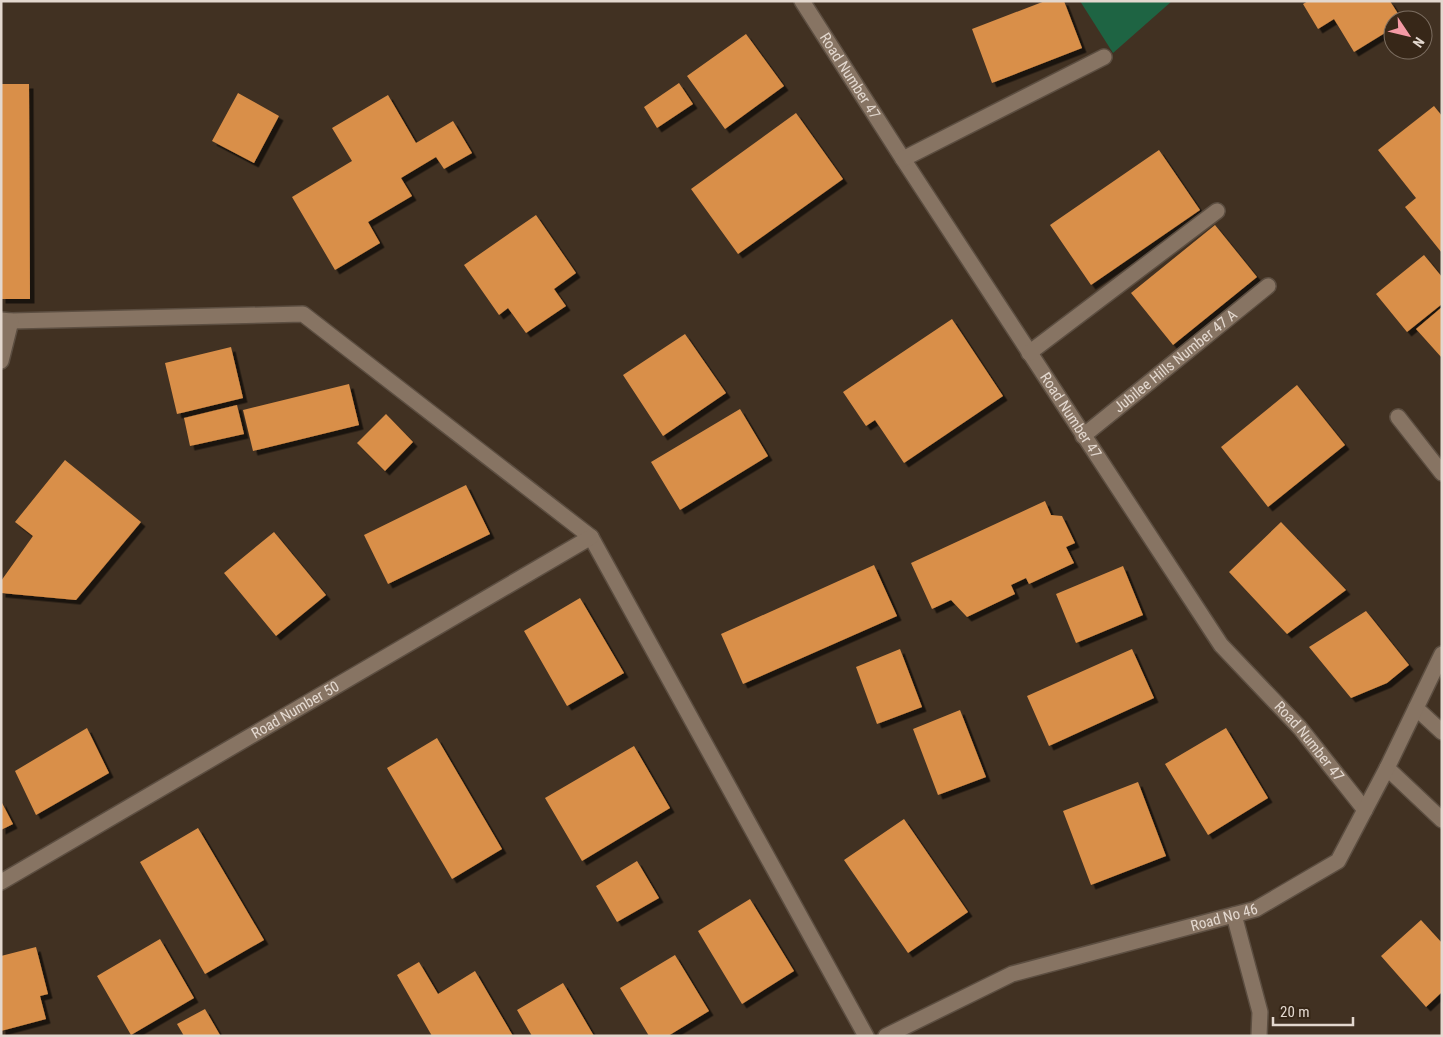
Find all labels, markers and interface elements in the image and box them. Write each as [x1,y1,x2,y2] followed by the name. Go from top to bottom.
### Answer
[1383,10,1433,60] north arrow
[816,30,884,122] street label: Road Number 47
[1410,34,1428,51] text: N
[1110,305,1241,416] street label: Jubilee Hills Number 47 A
[1036,369,1105,462] street label: Road Number 47
[248,677,343,743] street label: Road Number 50
[1271,698,1348,785] street label: Road Number 47
[1189,900,1260,935] street label: Road No 46
[1273,994,1353,1026] scale bar
[1280,1003,1310,1021] text: 20 m

